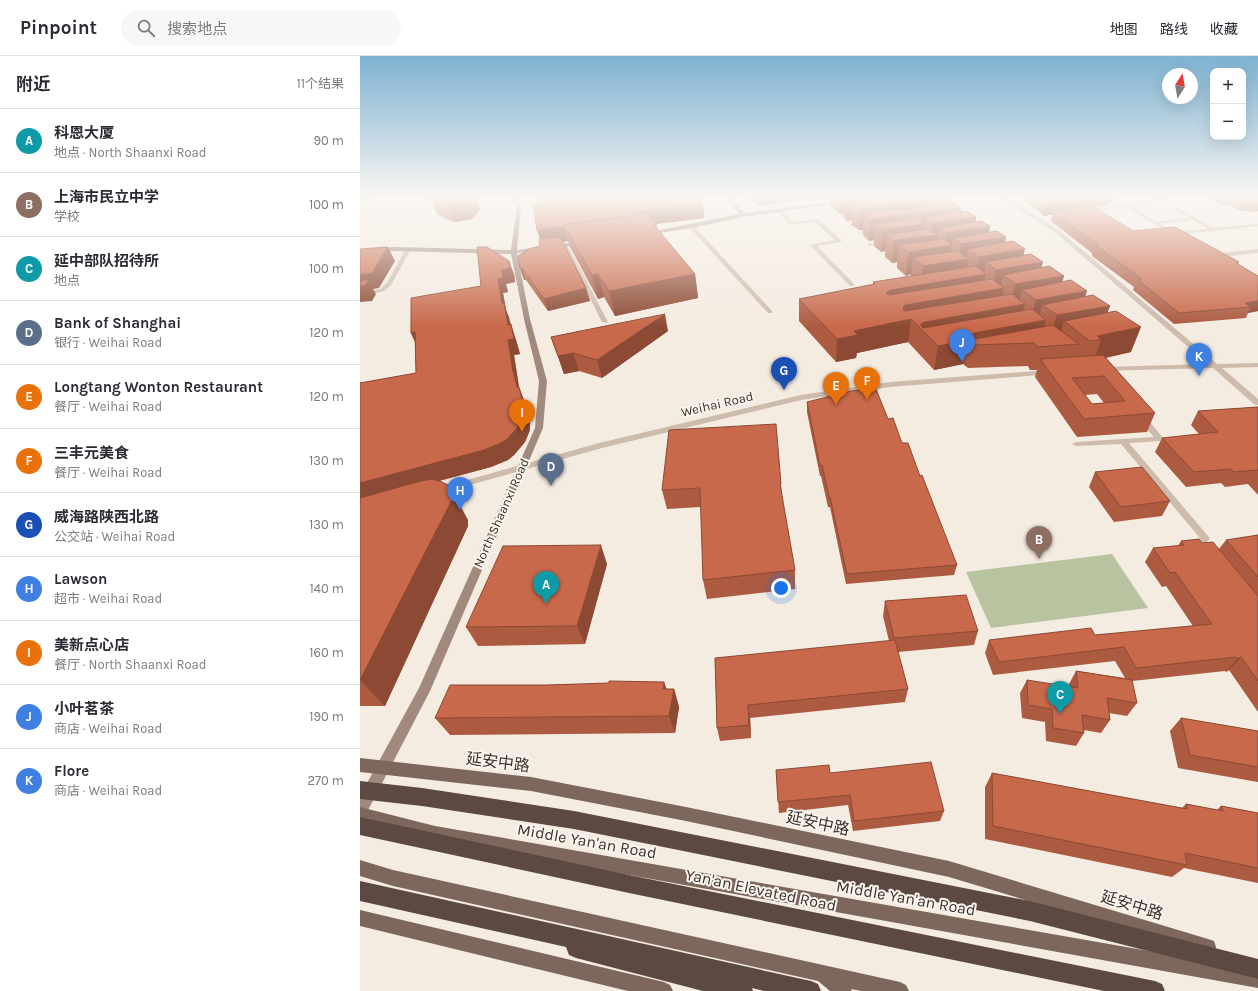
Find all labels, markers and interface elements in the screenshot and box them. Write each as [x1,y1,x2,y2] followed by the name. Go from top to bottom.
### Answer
[121,10,401,46] search box
[20,17,97,39] text: Pinpoint
[135,17,157,39] icon: search
[167,20,227,38] text: 搜索地点
[1110,21,1138,38] text: 地图
[1160,21,1188,38] text: 路线
[1210,21,1238,38] text: 收藏
[1162,68,1198,104] north arrow
[1210,68,1246,140] map controls
[1210,68,1246,104] button: +
[16,74,50,94] text: 附近
[296,76,344,91] text: 11个结果
[1210,104,1246,140] button: −
[54,124,114,142] text: 科恩大厦
[25,133,33,148] text: A
[313,133,344,148] text: 90 m
[54,145,206,160] text: 地点 · North Shaanxi Road
[54,188,159,206] text: 上海市民立中学
[25,197,33,212] text: B
[309,197,344,212] text: 100 m
[54,209,80,224] text: 学校
[54,252,159,270] text: 延中部队招待所
[25,261,33,276] text: C
[309,261,344,276] text: 100 m
[54,273,80,288] text: 地点
[54,314,181,332] text: Bank of Shanghai
[25,325,33,340] text: D
[309,325,344,340] text: 120 m
[949,329,975,362] pin: J
[54,335,162,350] text: 银行 · Weihai Road
[1186,343,1212,376] pin: K
[771,357,797,390] pin: G
[854,367,880,400] pin: F
[823,372,849,405] pin: E
[54,378,263,396] text: Longtang Wonton Restaurant
[679,388,755,420] street label: Weihai Road
[25,389,33,404] text: E
[309,389,344,404] text: 120 m
[54,399,162,414] text: 餐厅 · Weihai Road
[509,399,535,432] pin: I
[54,444,129,462] text: 三丰元美食
[25,453,33,468] text: F
[309,453,344,468] text: 130 m
[538,453,564,486] pin: D
[470,456,532,570] street label: North Shaanxi Road
[54,465,162,480] text: 餐厅 · Weihai Road
[447,477,473,510] pin: H
[54,508,159,526] text: 威海路陕西北路
[25,517,33,532] text: G
[309,517,344,532] text: 130 m
[1026,526,1052,559] pin: B
[54,529,175,544] text: 公交站 · Weihai Road
[54,570,107,588] text: Lawson
[533,571,559,604] pin: A
[771,578,791,598] your location
[24,581,34,596] text: H
[309,581,344,596] text: 140 m
[54,591,162,606] text: 超市 · Weihai Road
[54,636,129,654] text: 美新点心店
[27,645,31,660] text: I
[309,645,344,660] text: 160 m
[54,657,206,672] text: 餐厅 · North Shaanxi Road
[1047,681,1073,714] pin: C
[54,700,114,718] text: 小叶茗茶
[26,709,32,724] text: J
[309,709,344,724] text: 190 m
[54,721,162,736] text: 商店 · Weihai Road
[465,749,531,775] street label: 延安中路
[54,762,89,780] text: Flore
[25,773,33,788] text: K
[307,773,344,788] text: 270 m
[54,783,162,798] text: 商店 · Weihai Road
[785,807,851,839] street label: 延安中路
[516,819,658,863] street label: Middle Yan'an Road
[684,865,838,915] street label: Yan'an Elevated Road
[835,876,977,920] street label: Middle Yan'an Road
[1099,887,1165,923] street label: 延安中路

